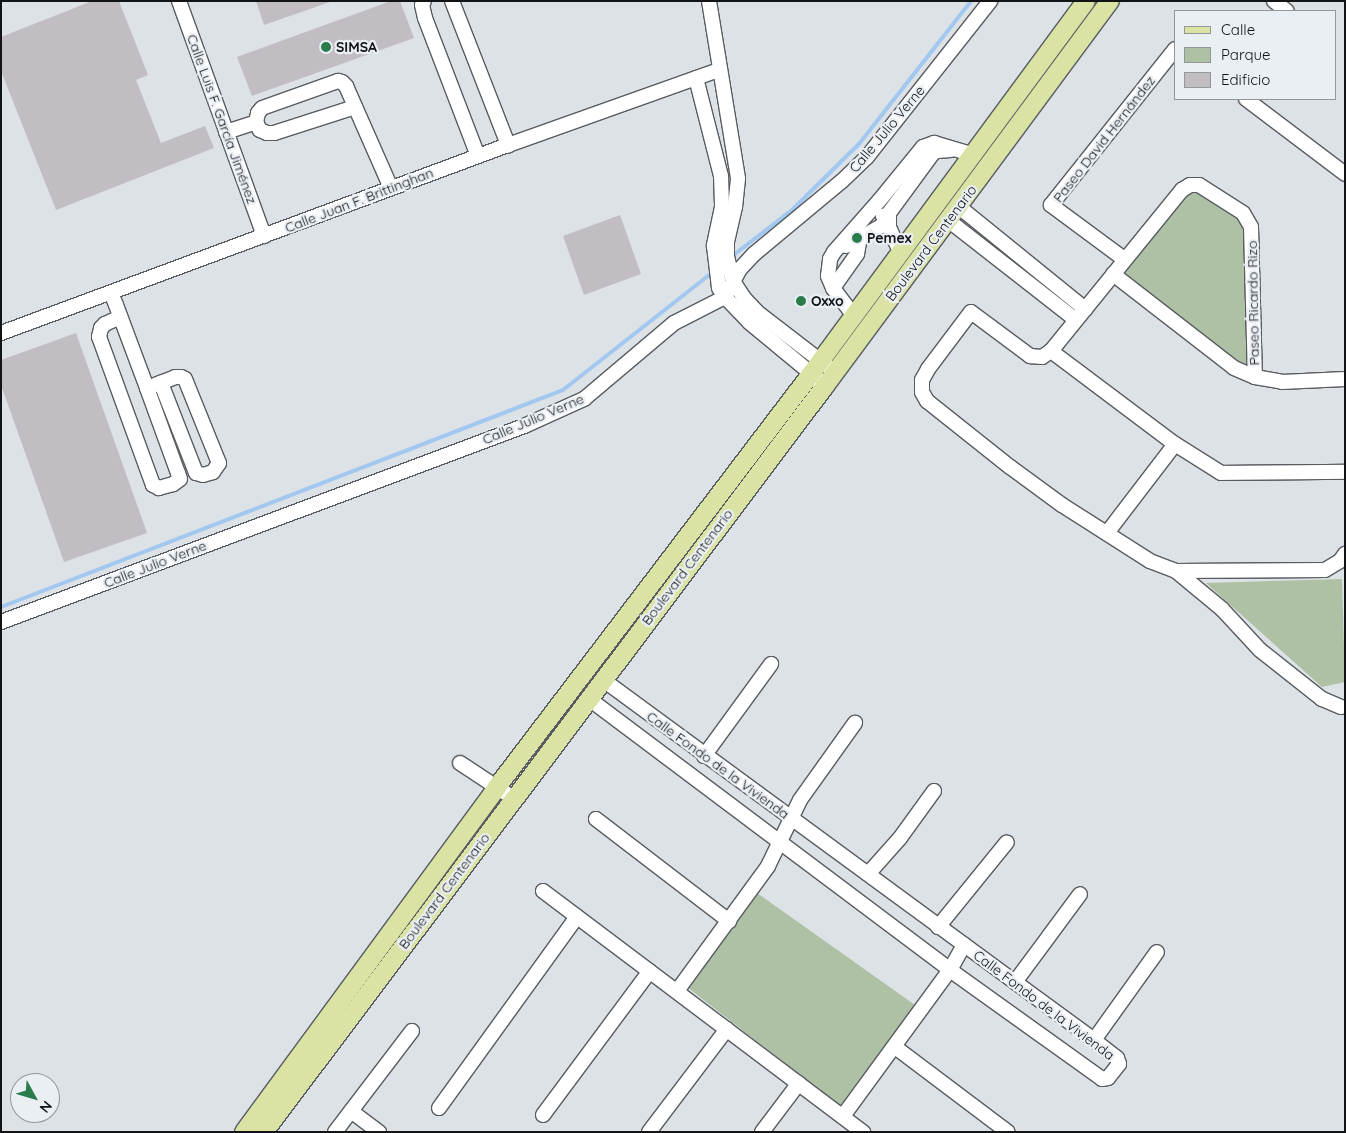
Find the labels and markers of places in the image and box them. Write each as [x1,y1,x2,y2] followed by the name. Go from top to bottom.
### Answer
[336,39,377,55] place label: SIMSA
[320,41,332,53] marker: SIMSA
[867,230,912,246] place label: Pemex
[851,232,863,244] marker: Pemex
[811,293,844,309] place label: Oxxo
[795,295,807,307] marker: Oxxo

